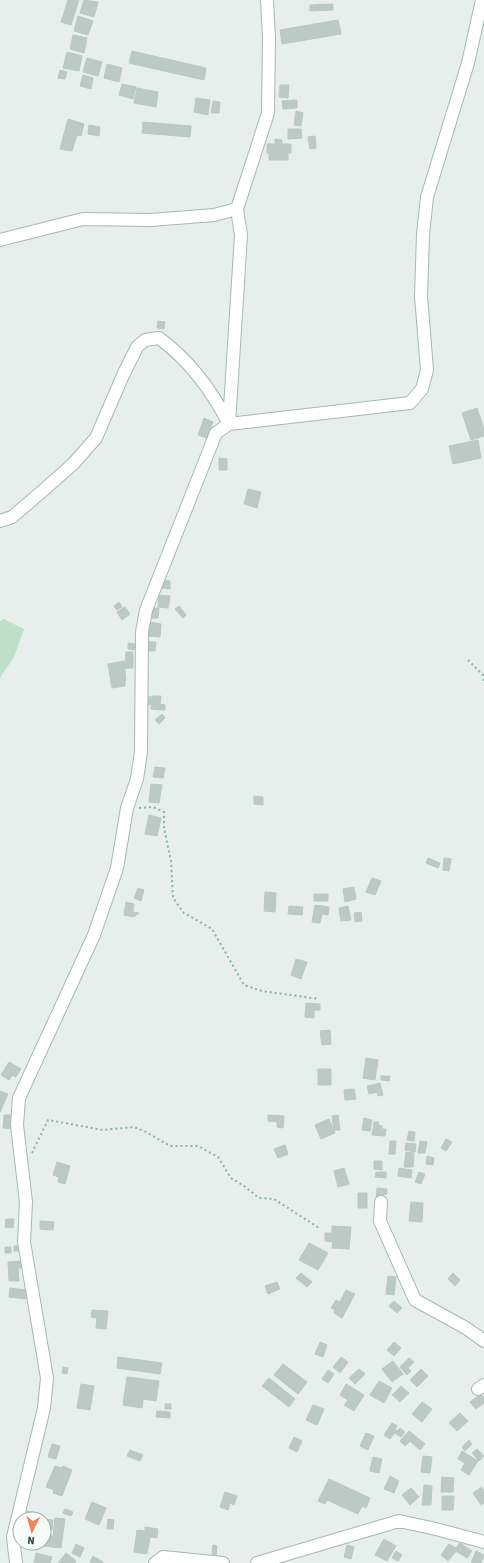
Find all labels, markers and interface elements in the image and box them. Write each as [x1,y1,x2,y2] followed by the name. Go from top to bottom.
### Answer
[12,1511,52,1551] north arrow
[27,1533,35,1548] text: N

